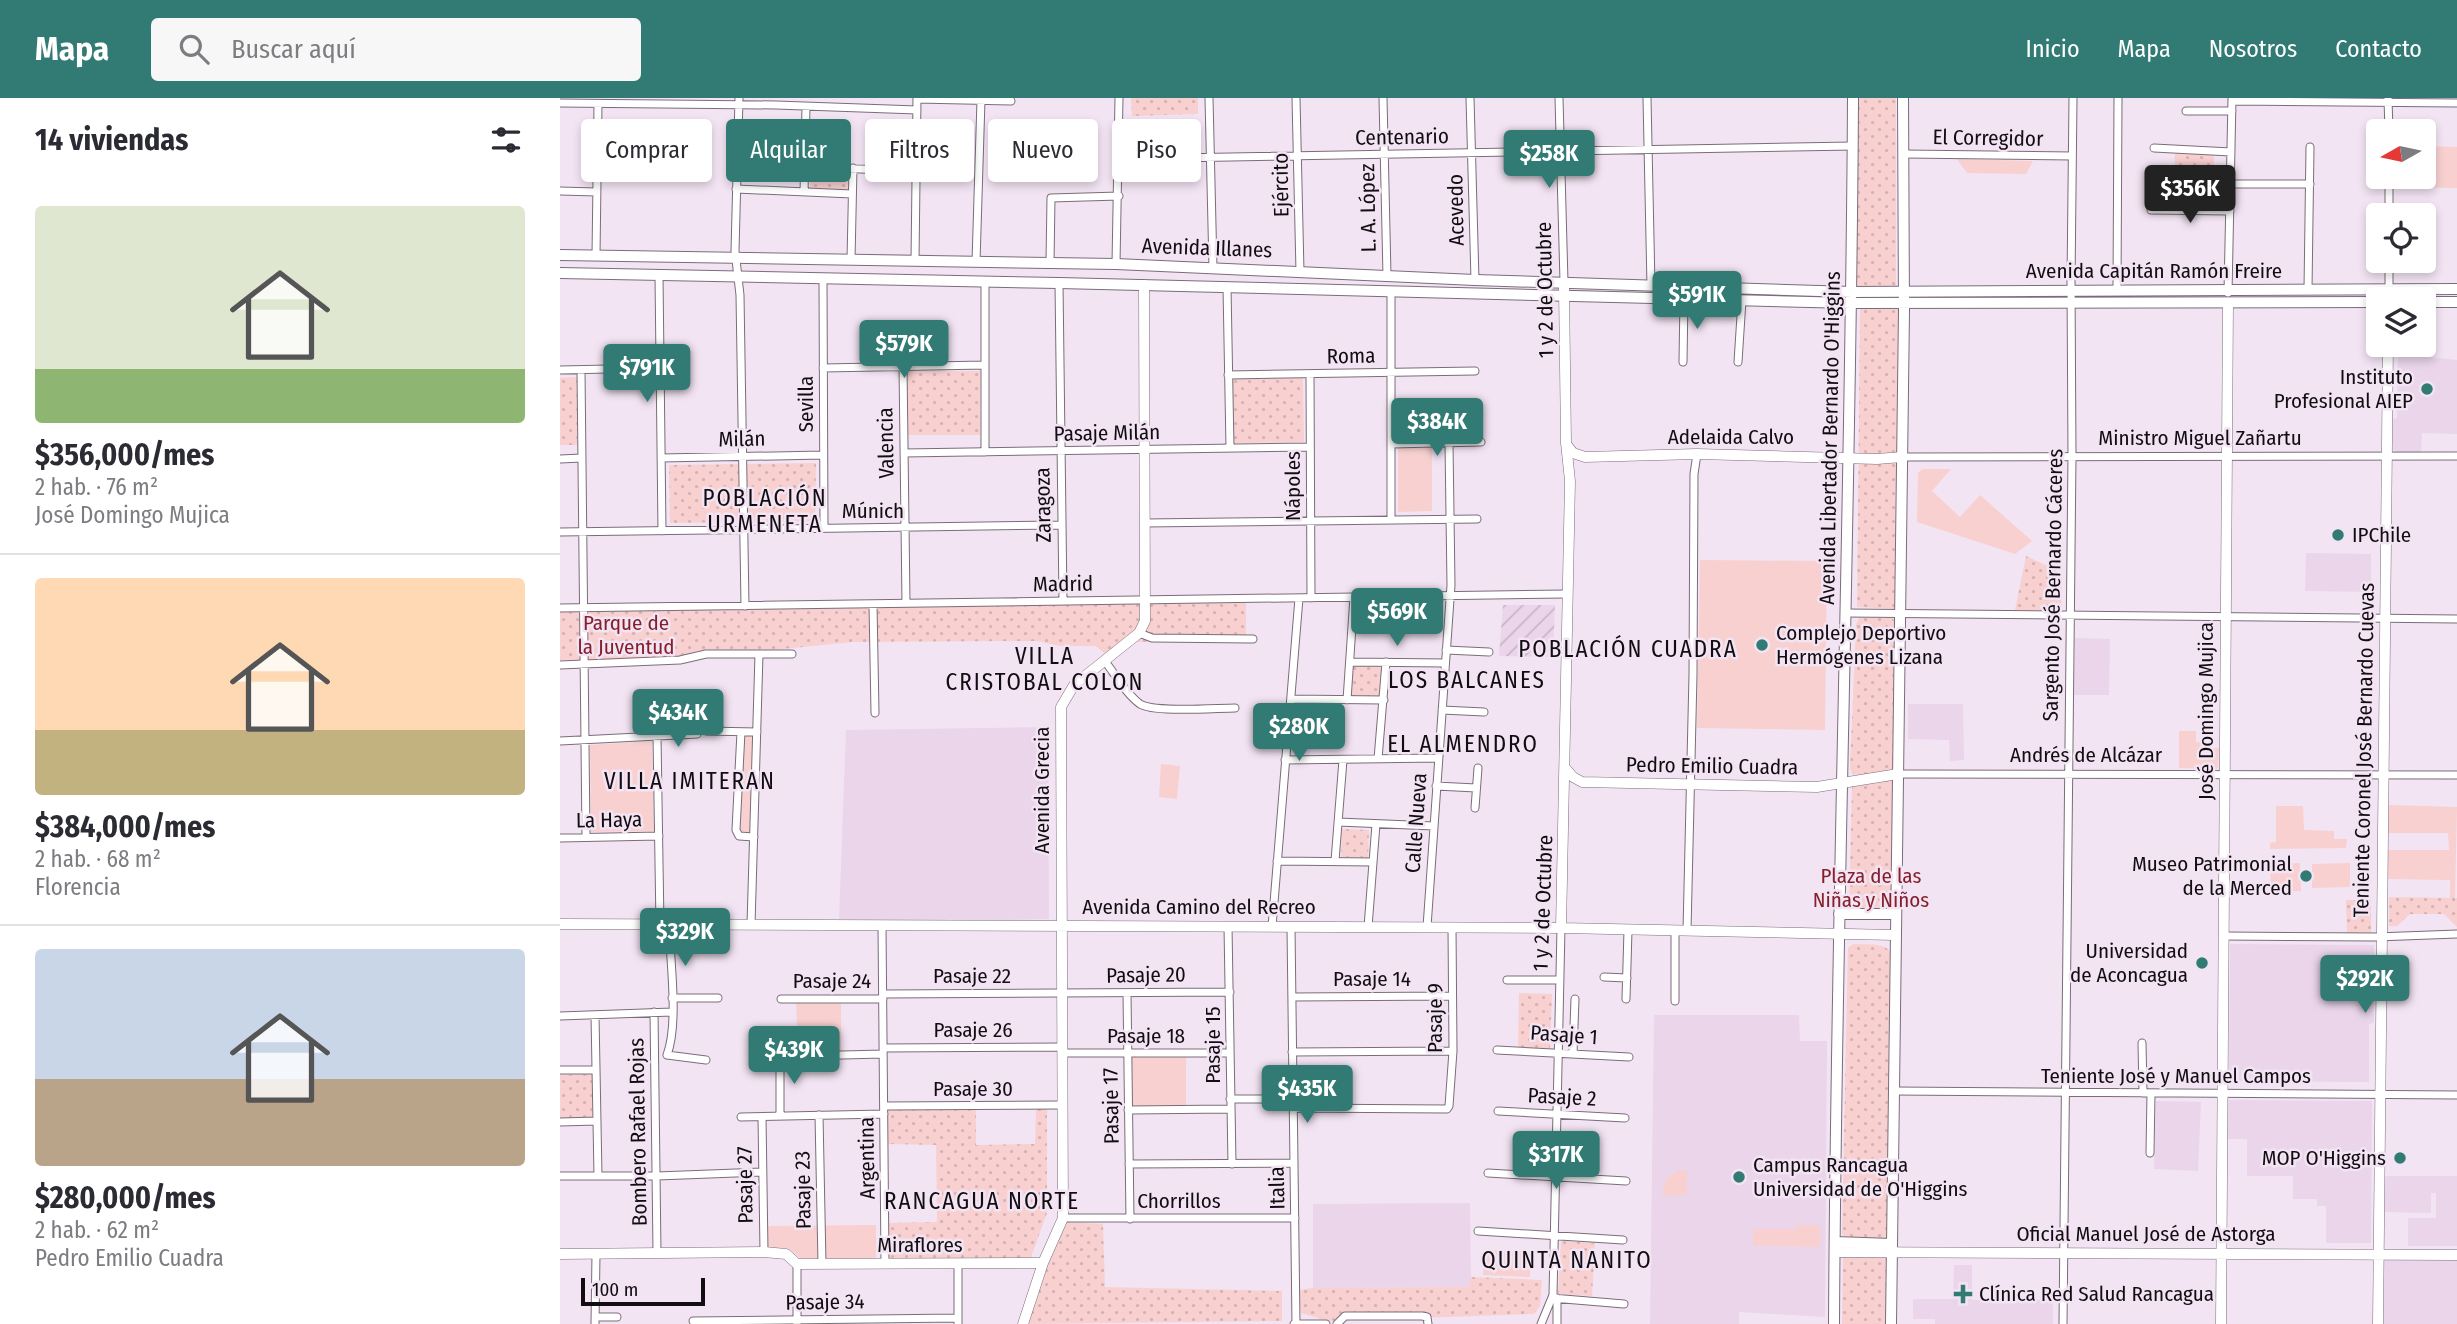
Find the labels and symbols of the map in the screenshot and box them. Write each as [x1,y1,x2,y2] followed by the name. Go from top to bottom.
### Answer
[2366,119,2436,189] north arrow
[1355,123,1449,151] street label: Centenario
[1932,124,2044,152] street label: El Corregidor
[1500,130,1598,190] pin: $258K
[1267,153,1295,217] street label: Ejército
[1354,163,1382,253] street label: L. A. López
[2141,166,2239,225] pin: $356K
[1442,174,1470,246] street label: Acevedo
[1531,222,1559,358] street label: 1 y 2 de Octubre
[1141,233,1273,263] street label: Avenida Illanes
[2026,258,2282,284] street label: Avenida Capitán Ramón Freire
[1814,271,1846,605] street label: Avenida Libertador Bernardo O'Higgins
[1648,272,1746,331] pin: $591K
[855,320,953,380] pin: $579K
[1326,343,1376,369] street label: Roma
[598,344,696,404] pin: $791K
[2274,364,2413,414] place label: Instituto Profesional AIEP
[793,376,819,432] street label: Sevilla
[2419,381,2435,397] marker: Instituto Profesional AIEP
[1388,398,1486,458] pin: $384K
[872,407,900,479] street label: Valencia
[1053,419,1161,447] street label: Pasaje Milán
[1668,424,1794,450] street label: Adelaida Calvo
[2098,425,2302,451] street label: Ministro Miguel Zañartu
[718,426,766,452] street label: Milán
[2038,448,2068,722] street label: Sargento José Bernardo Cáceres
[1280,451,1306,521] street label: Nápoles
[1029,467,1057,543] street label: Zaragoza
[702,484,828,538] district label: POBLACIÓN URMENETA
[842,498,904,524] street label: Múnich
[2352,522,2411,548] place label: IPChile
[2330,527,2346,543] marker: IPChile
[1033,570,1093,598] street label: Madrid
[2348,582,2380,918] street label: Teniente Coronel José Bernardo Cuevas
[1348,588,1446,648] pin: $569K
[577,610,675,660] park label: Parque de la Juventud
[1776,620,1946,670] place label: Complejo Deportivo Hermógenes Lizana
[2193,622,2219,800] street label: José Domingo Mujica
[1518,635,1738,663] district label: POBLACIÓN CUADRA
[1754,637,1770,653] marker: Complejo Deportivo Hermógenes Lizana
[946,642,1144,696] district label: VILLA CRISTOBAL COLON
[1388,666,1546,694] district label: LOS BALCANES
[629,690,727,749] pin: $434K
[1250,704,1348,763] pin: $280K
[1029,726,1055,854] street label: Avenida Grecia
[1387,730,1539,758] district label: EL ALMENDRO
[2010,742,2163,768] street label: Andrés de Alcázar
[1626,751,1798,781] street label: Pedro Emilio Cuadra
[604,767,776,795] district label: VILLA IMITERAN
[1400,772,1432,874] street label: Calle Nueva
[576,806,642,834] street label: La Haya
[1528,834,1558,972] street label: 1 y 2 de Octubre
[2132,851,2292,901] place label: Museo Patrimonial de la Merced
[1813,863,1929,913] park label: Plaza de las Niñas y Niños
[2298,868,2314,884] marker: Museo Patrimonial de la Merced
[1082,894,1316,920] street label: Avenida Camino del Recreo
[636,908,734,968] pin: $329K
[2070,938,2188,988] place label: Universidad de Aconcagua
[2194,955,2210,971] marker: Universidad de Aconcagua
[2316,956,2414,1015] pin: $292K
[1106,961,1186,989] street label: Pasaje 20
[933,963,1011,989] street label: Pasaje 22
[1333,966,1411,992] street label: Pasaje 14
[793,968,871,994] street label: Pasaje 24
[1422,983,1448,1053] street label: Pasaje 9
[1200,1006,1226,1084] street label: Pasaje 15
[933,1017,1013,1043] street label: Pasaje 26
[1529,1020,1599,1050] street label: Pasaje 1
[1107,1023,1185,1049] street label: Pasaje 18
[745,1026,843,1086] pin: $439K
[623,1038,653,1226] street label: Bombero Rafael Rojas
[2041,1063,2311,1089] street label: Teniente José y Manuel Campos
[1258,1066,1356,1125] pin: $435K
[1097,1068,1125,1144] street label: Pasaje 17
[933,1076,1013,1102] street label: Pasaje 30
[1527,1082,1597,1112] street label: Pasaje 2
[853,1116,881,1200] street label: Argentina
[1507,1132,1605,1191] pin: $317K
[2262,1145,2386,1171] place label: MOP O'Higgins
[731,1146,759,1224] street label: Pasaje 27
[2392,1150,2408,1166] marker: MOP O'Higgins
[789,1151,817,1229] street label: Pasaje 23
[1753,1152,1967,1202] place label: Campus Rancagua Universidad de O'Higgins
[1264,1166,1290,1210] street label: Italia
[1731,1169,1747,1185] marker: Campus Rancagua Universidad de O'Higgins
[884,1187,1080,1215] district label: RANCAGUA NORTE
[1137,1188,1221,1214] street label: Chorrillos
[2016,1221,2276,1247] street label: Oficial Manuel José de Astorga
[877,1232,963,1258] street label: Miraflores
[1481,1246,1653,1274] district label: QUINTA NANITO
[581,1275,705,1307] scale bar
[1979,1281,2214,1307] place label: Clínica Red Salud Rancagua
[1953,1284,1973,1304] marker: Clínica Red Salud Rancagua
[785,1288,865,1316] street label: Pasaje 34

